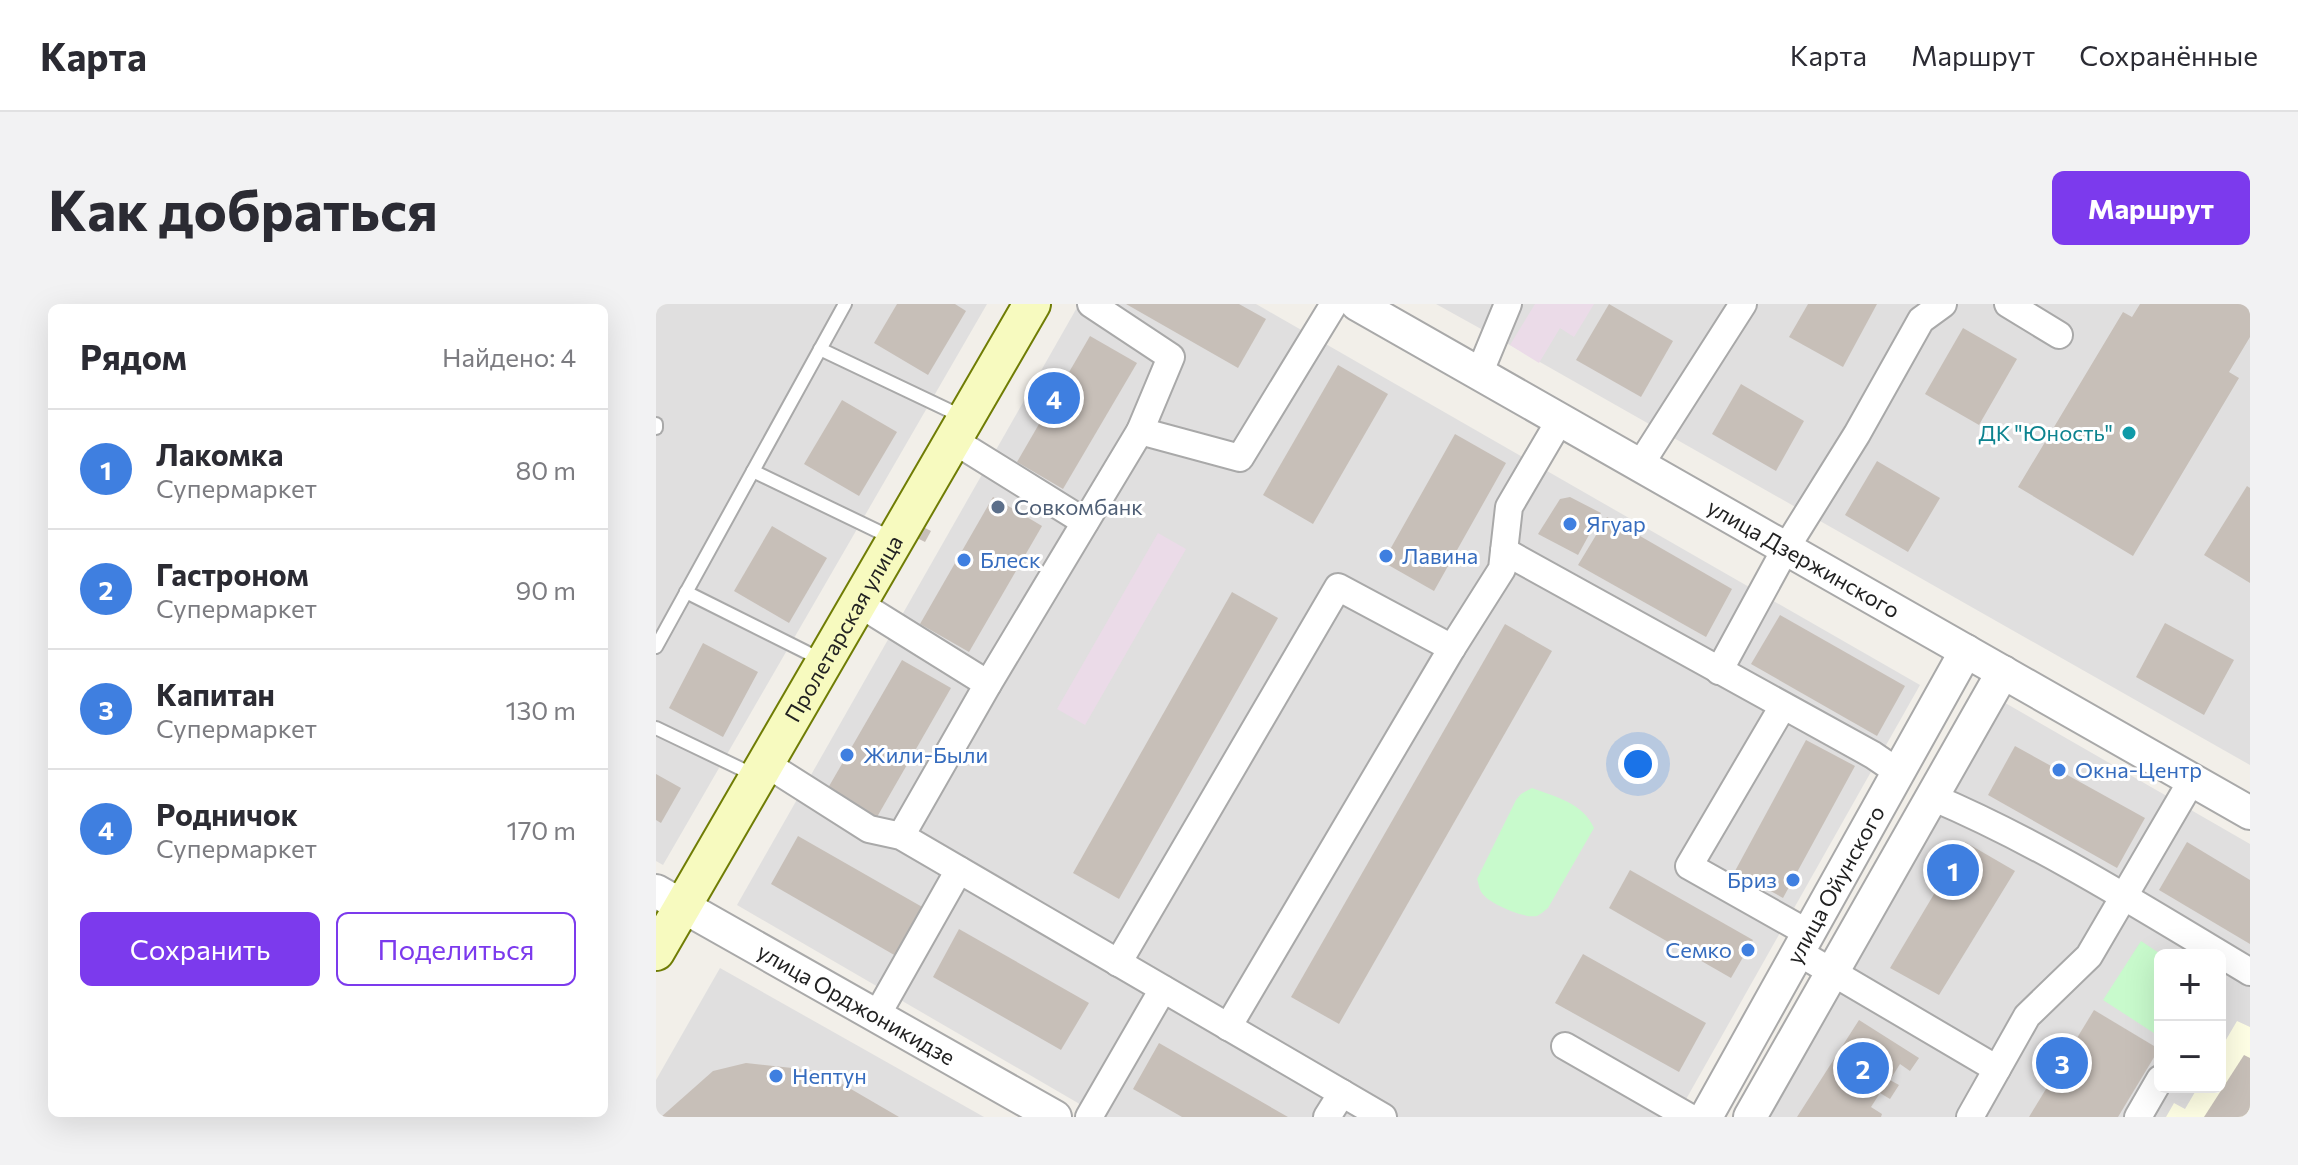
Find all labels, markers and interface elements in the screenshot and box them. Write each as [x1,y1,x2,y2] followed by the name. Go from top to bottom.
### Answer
[40,32,147,79] text: Карта
[1790,38,1867,72] text: Карта
[1911,38,2035,72] text: Маршрут
[2079,38,2258,72] text: Сохранённые
[2052,171,2250,245] button: Маршрут
[48,174,438,243] text: Как добраться
[80,335,187,377] text: Рядом
[442,341,576,372] text: Найдено: 4
[1028,368,1080,428] pin: 4
[1978,419,2113,446] place label: ДК "Юность"
[2120,424,2138,442] marker: ДК "Юность"
[156,435,283,472] text: Лакомка
[100,454,112,485] text: 1
[516,454,576,485] text: 80 m
[156,472,317,503] text: Супермаркет
[1014,493,1143,520] place label: Совкомбанк
[1703,493,1905,624] street label: улица Дзержинского
[989,498,1007,516] marker: Совкомбанк
[1586,510,1646,537] place label: Ягуар
[1561,515,1579,533] marker: Ягуар
[779,530,908,726] street label: Пролетарская улица
[1402,542,1478,569] place label: Лавина
[980,546,1041,573] place label: Блеск
[1377,547,1395,565] marker: Лавина
[955,551,973,569] marker: Блеск
[156,555,309,592] text: Гастроном
[99,574,113,605] text: 2
[516,574,576,605] text: 90 m
[156,592,317,623] text: Супермаркет
[156,675,275,712] text: Капитан
[98,694,114,725] text: 3
[505,694,576,725] text: 130 m
[156,712,317,743] text: Супермаркет
[863,741,988,768] place label: Жили-Были
[1618,744,1658,784] your location
[838,746,856,764] marker: Жили-Были
[2075,756,2202,783] place label: Окна-Центр
[2050,761,2068,779] marker: Окна-Центр
[156,795,298,832] text: Родничок
[1780,801,1890,968] street label: улица Ойунского
[98,814,114,845] text: 4
[507,814,576,845] text: 170 m
[156,832,317,863] text: Супермаркет
[1927,840,1979,900] pin: 1
[1727,866,1777,893] place label: Бриз
[1784,871,1802,889] marker: Бриз
[80,912,320,986] button: Сохранить
[336,912,576,986] button: Поделиться
[1665,936,1732,963] place label: Семко
[753,937,960,1071] street label: улица Орджоникидзе
[1739,941,1757,959] marker: Семко
[2154,949,2226,1093] map controls
[2154,949,2226,1021] button: +
[2154,1021,2226,1093] button: −
[2036,1033,2088,1093] pin: 3
[1837,1038,1889,1098] pin: 2
[792,1062,867,1089] place label: Нептун
[767,1067,785,1085] marker: Нептун

